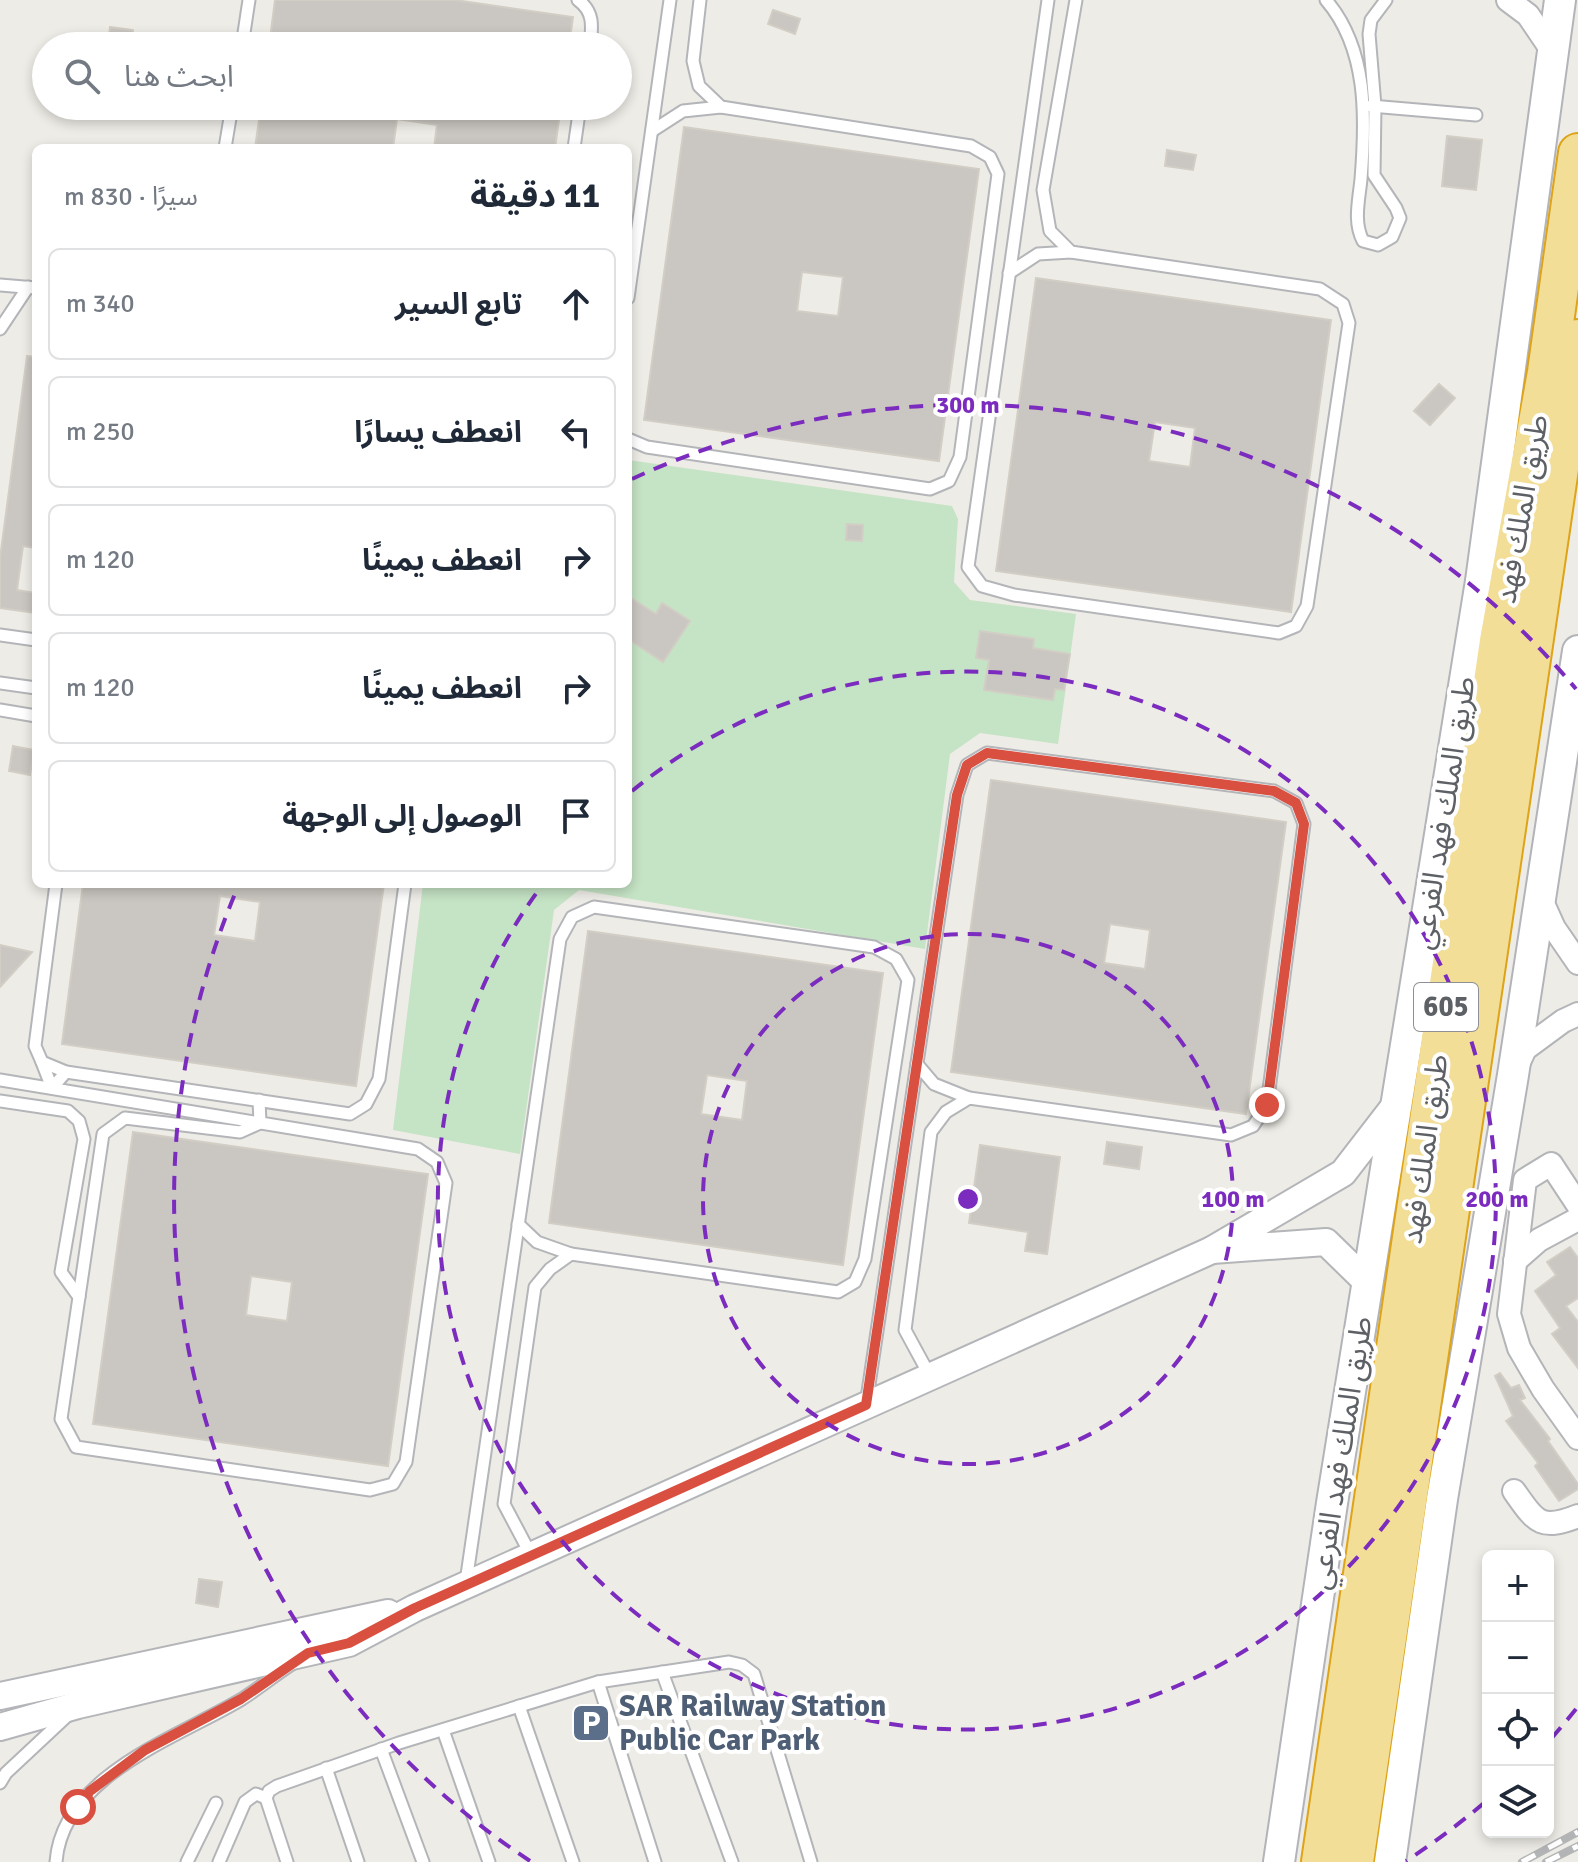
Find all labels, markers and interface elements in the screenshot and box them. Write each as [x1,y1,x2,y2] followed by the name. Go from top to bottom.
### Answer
[32,32,632,120] search box
[60,54,104,98] icon: search
[124,58,234,95] text: ابحث هنا
[470,175,600,217] text: 11 دقيقة
[64,181,198,213] text: سيرًا · 830 m
[554,282,598,326] icon: ahead
[395,286,522,323] text: تابع السير
[66,288,135,320] text: 340 m
[936,390,1000,420] text: 300 m
[554,410,598,454] icon: left
[1487,412,1557,606] street label: طريق الملك فهد
[354,414,522,451] text: انعطف يسارًا
[66,416,135,448] text: 250 m
[554,538,598,582] icon: right
[362,542,522,579] text: انعطف يمينًا
[66,544,135,576] text: 120 m
[554,666,598,710] icon: right
[362,670,522,707] text: انعطف يمينًا
[66,672,135,704] text: 120 m
[1404,674,1488,953] street label: طريق الملك فهد الفرعي
[554,794,598,838] icon: arrive
[282,798,522,835] text: الوصول إلى الوجهة
[1414,983,1478,1031] road number: 605
[1393,1052,1457,1246] street label: طريق الملك فهد
[1249,1087,1285,1123] route end
[1201,1184,1265,1214] text: 100 m
[1465,1184,1529,1214] text: 200 m
[954,1185,982,1213] centre of rings
[1301,1314,1385,1593] street label: طريق الملك فهد الفرعي
[1482,1550,1554,1838] map controls
[1482,1550,1554,1622] button: +
[1482,1622,1554,1694] button: −
[619,1688,886,1759] place label: SAR Railway Station Public Car Park
[1482,1694,1554,1766] button: locate
[570,1702,612,1744] parking icon: SAR Railway Station Public Car Park
[1482,1766,1554,1838] button: layers
[60,1789,96,1825] route start

